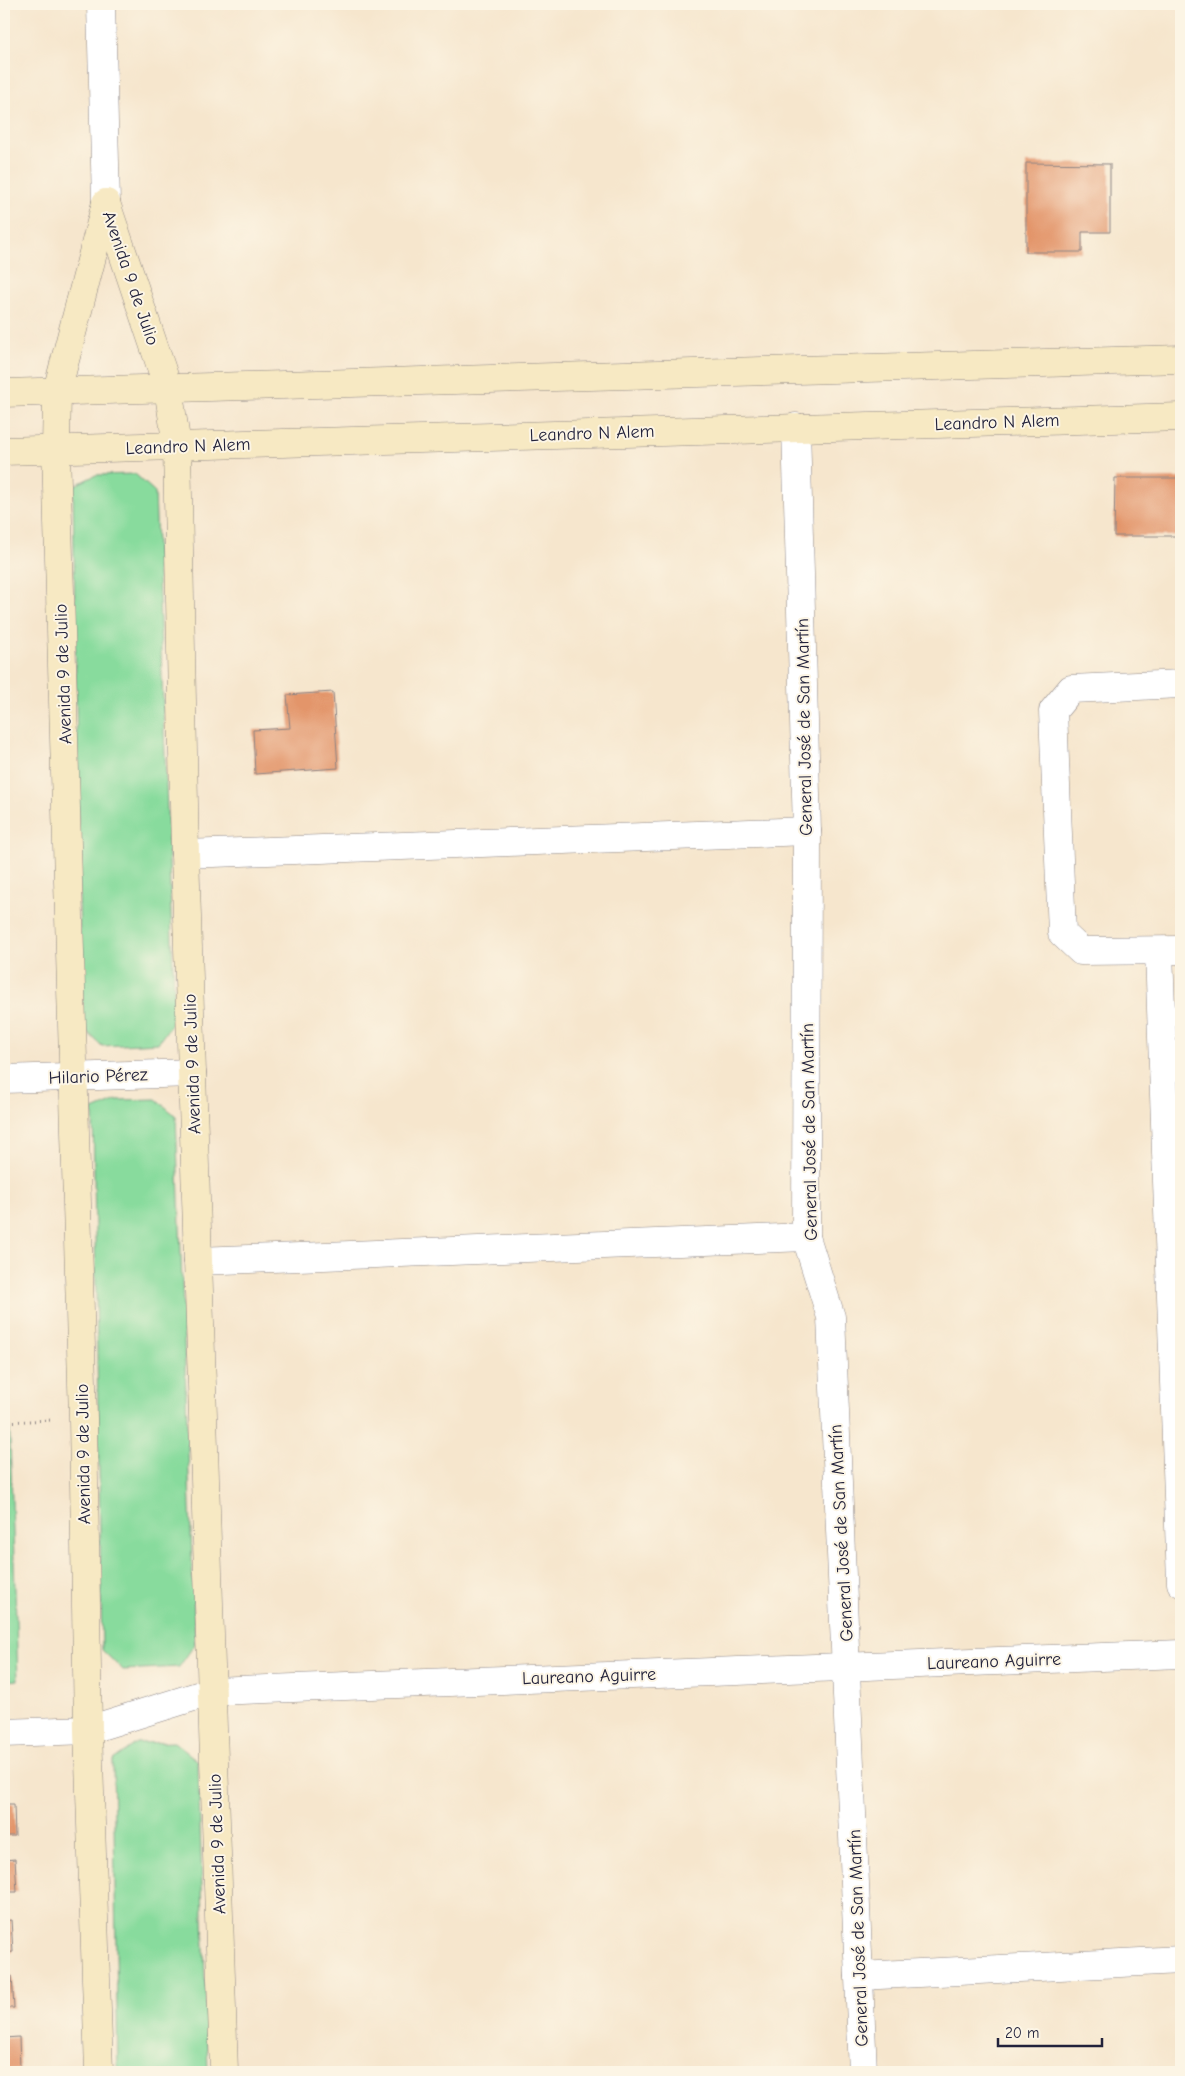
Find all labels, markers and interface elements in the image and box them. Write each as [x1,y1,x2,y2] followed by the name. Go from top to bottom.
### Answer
[98,208,163,348] street label: Avenida 9 de Julio
[934,410,1060,435] street label: Leandro N Alem
[529,421,655,446] street label: Leandro N Alem
[125,434,251,459] street label: Leandro N Alem
[51,603,76,745] street label: Avenida 9 de Julio
[792,618,817,836] street label: General José de San Martín
[180,993,205,1135] street label: Avenida 9 de Julio
[797,1023,822,1241] street label: General José de San Martín
[48,1064,148,1089] street label: Hilario Pérez
[72,1383,95,1524] street label: Avenida 9 de Julio
[825,1424,858,1642] street label: General José de San Martín
[927,1649,1061,1674] street label: Laureano Aguirre
[522,1664,656,1689] street label: Laureano Aguirre
[205,1773,230,1915] street label: Avenida 9 de Julio
[844,1829,873,2047] street label: General José de San Martín
[998,2016,1101,2048] scale bar
[1005,2024,1039,2042] text: 20 m

